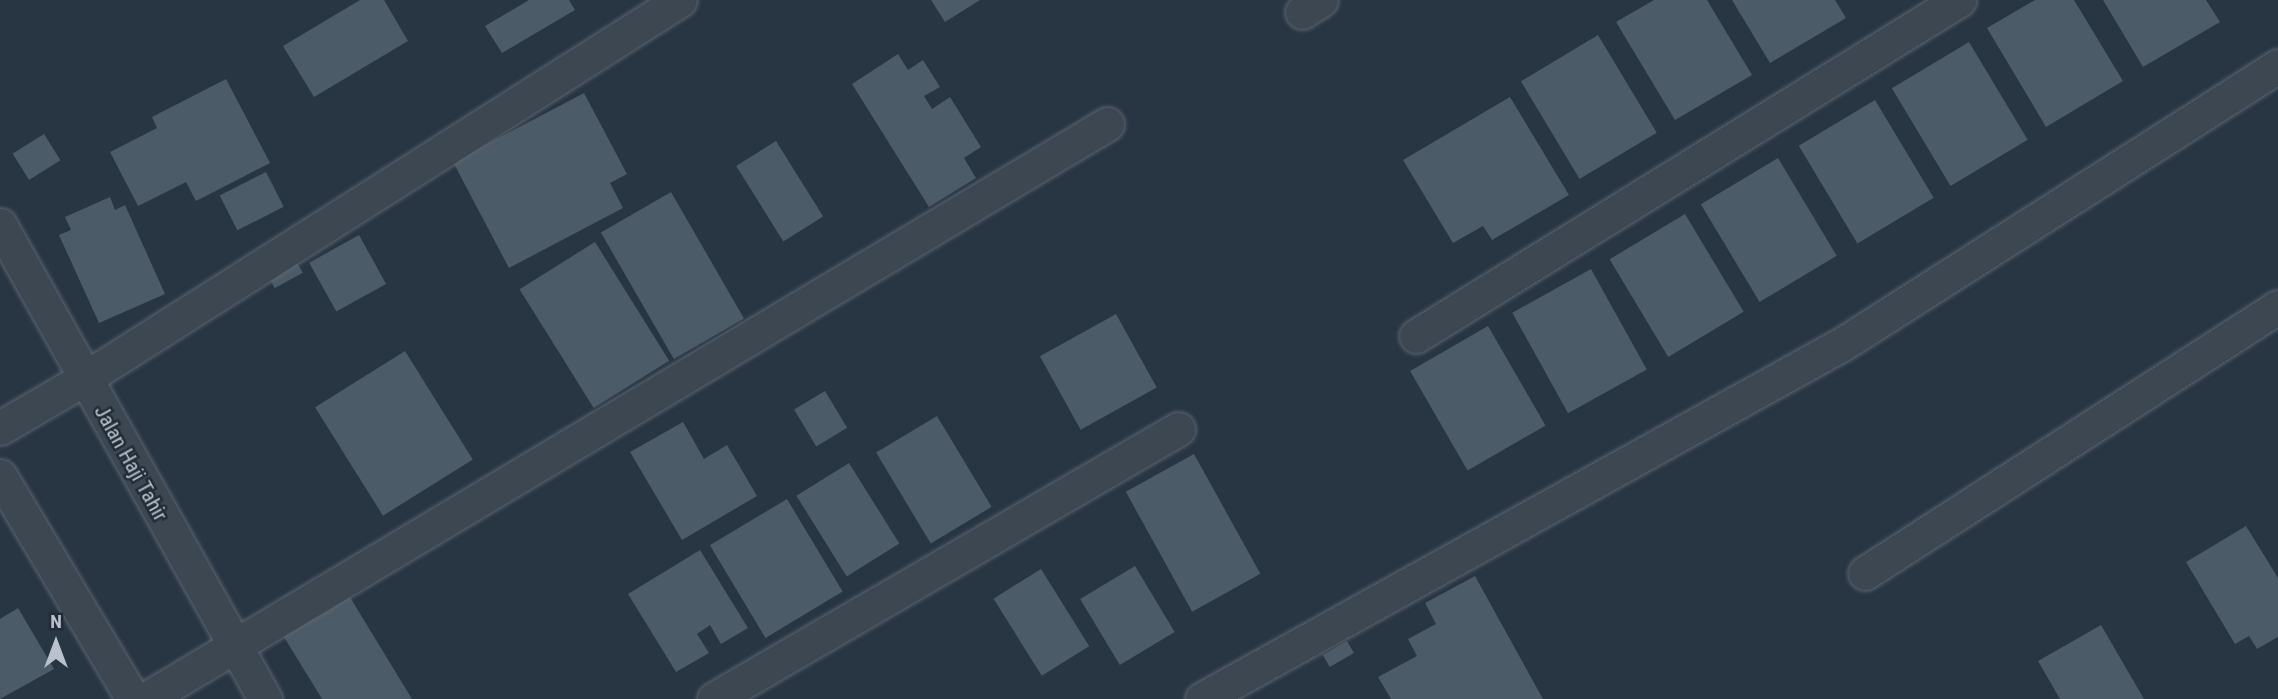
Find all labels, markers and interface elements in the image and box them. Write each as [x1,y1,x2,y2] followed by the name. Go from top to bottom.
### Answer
[89,401,173,525] street label: Jalan Haji Tahir
[21,608,91,678] north arrow
[50,610,62,633] text: N

